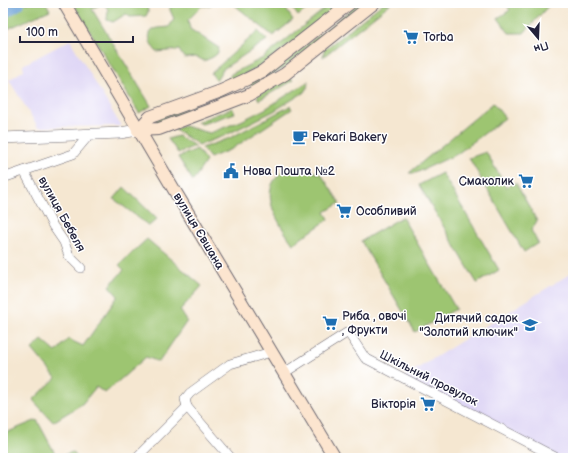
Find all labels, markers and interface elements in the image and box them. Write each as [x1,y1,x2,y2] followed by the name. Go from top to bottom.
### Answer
[20,18,133,44] scale bar
[518,18,558,58] north arrow
[26,25,58,40] text: 100 m
[402,28,420,46] supermarket icon: Torba
[423,30,454,45] place label: Torba
[532,38,550,56] text: Пн
[291,128,309,146] cafe icon: Pekari Bakery
[312,130,388,145] place label: Pekari Bakery
[222,162,240,180] public building icon: Нова Пошта №2
[243,164,335,179] place label: Нова Пошта №2
[517,172,535,190] supermarket icon: Смаколик
[35,174,89,255] street label: вулиця Бебеля
[459,174,515,189] place label: Смаколик
[170,190,227,272] street label: вулиця Євшана
[335,202,353,220] supermarket icon: Особливий
[356,204,417,219] place label: Особливий
[342,309,407,338] place label: Риба , овочі , Фрукти
[419,311,519,340] place label: Дитячий садок "Золотий ключик"
[321,314,339,332] supermarket icon: Риба , овочі , Фрукти
[521,316,539,334] school or university icon: Дитячий садок "Золотий ключик"
[377,347,481,410] street label: Шкільний провулок
[419,395,437,413] supermarket icon: Вікторія
[371,397,416,412] place label: Вікторія

